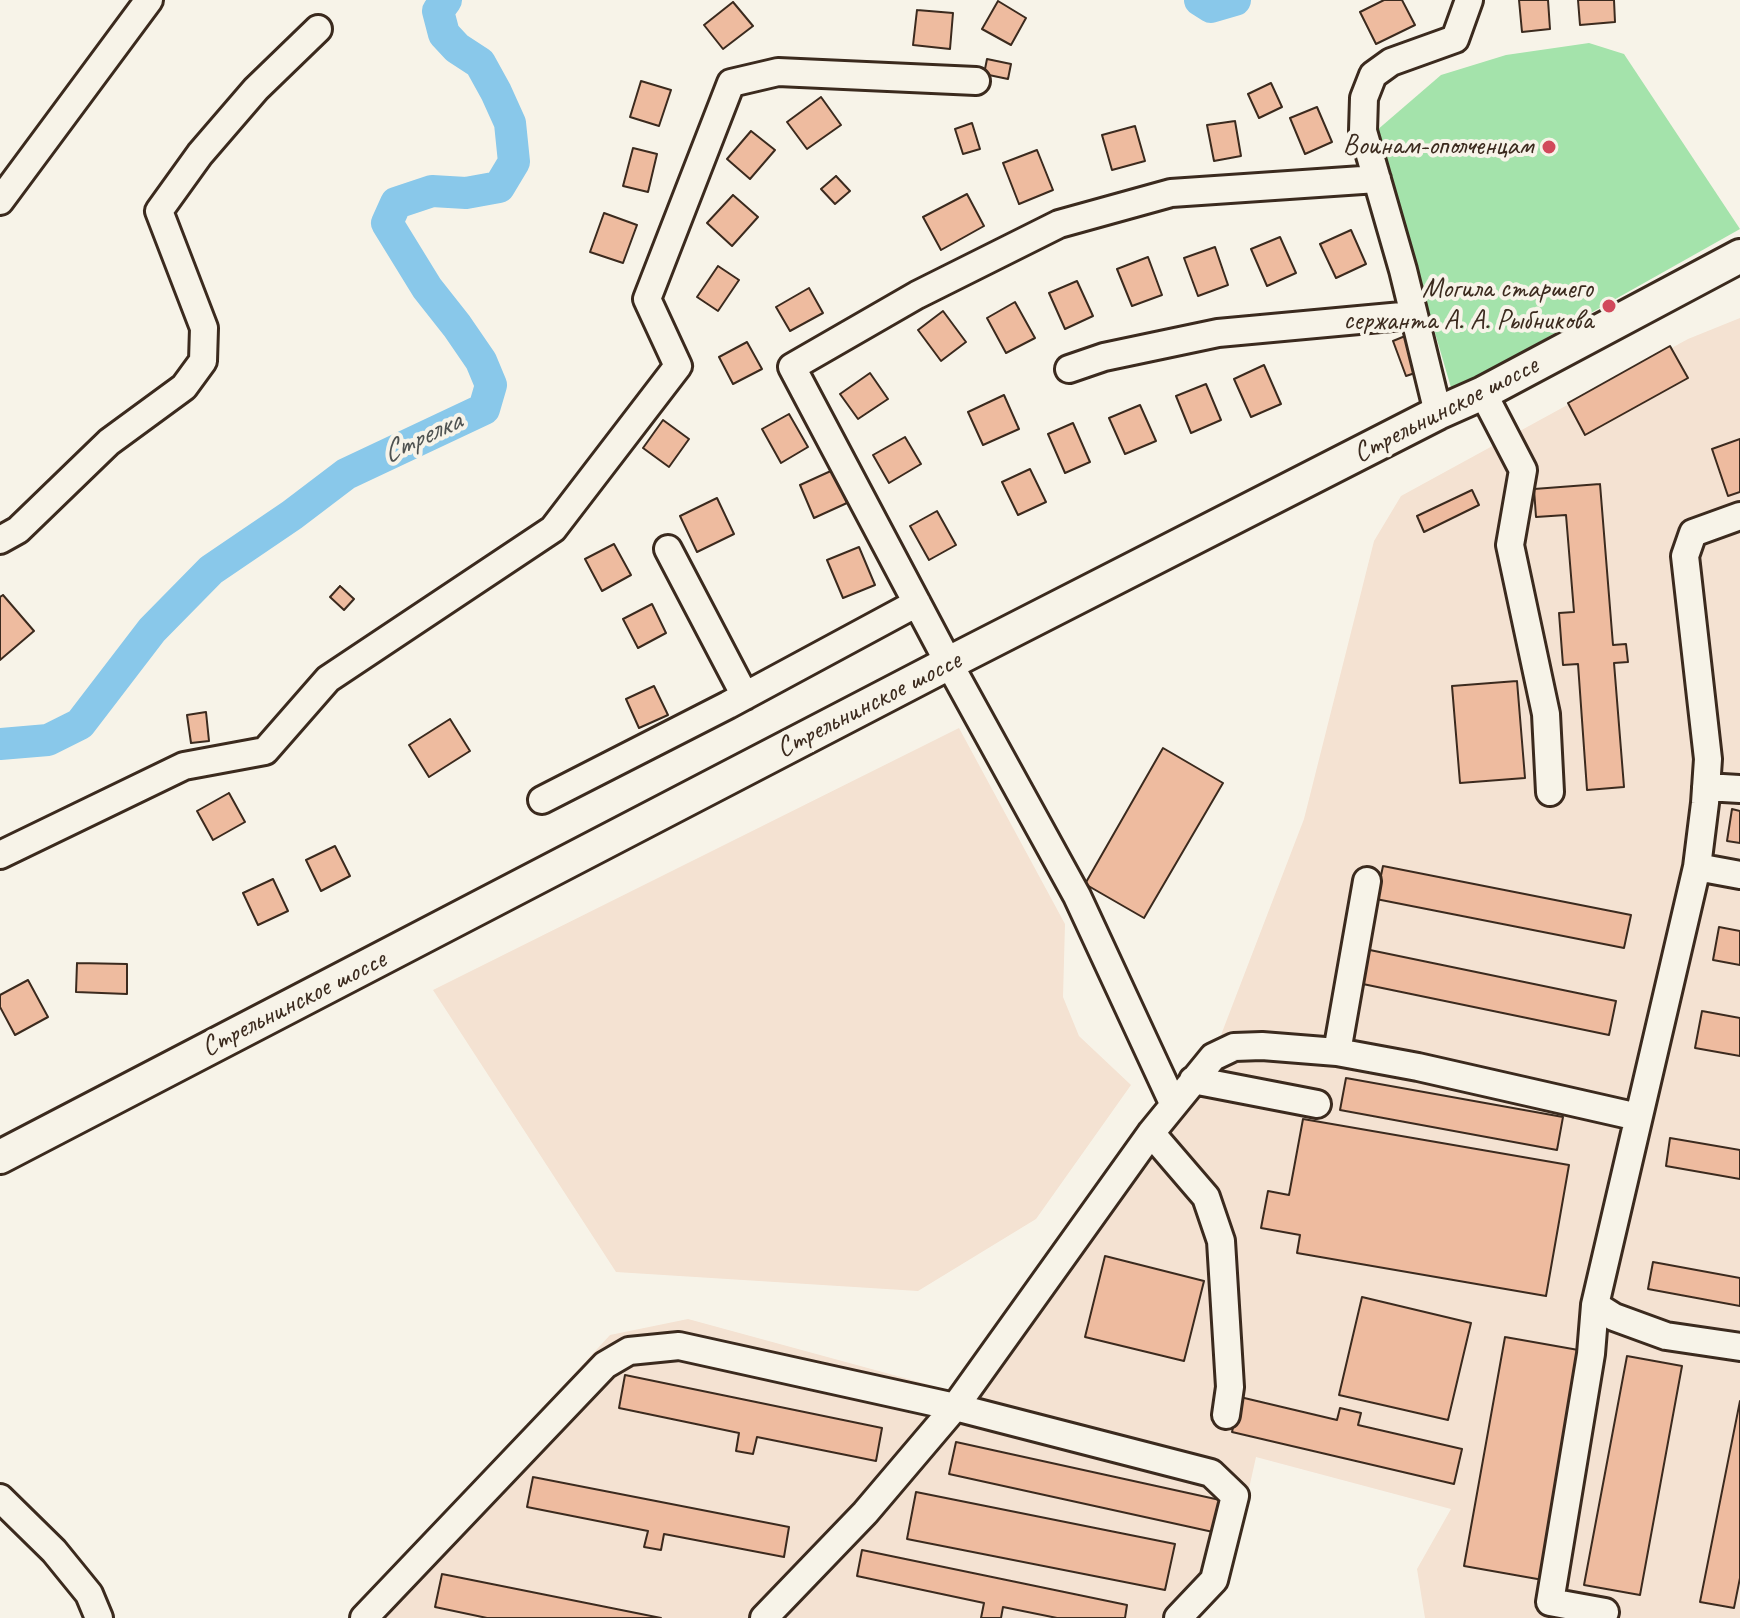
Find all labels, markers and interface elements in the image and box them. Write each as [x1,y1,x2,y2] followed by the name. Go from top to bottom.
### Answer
[1343,130,1533,164] place label: Воинам-ополченцам
[1540,138,1558,156] marker: Воинам-ополченцам
[1343,273,1593,339] place label: Могила старшего сержанта А. А. Рыбникова
[1600,297,1618,315] marker: Могила старшего сержанта А. А. Рыбникова
[1348,349,1544,471] street label: Стрельнинское шоссе
[377,404,467,472] water label: Стрелка
[771,644,967,766] street label: Стрельнинское шоссе
[196,943,392,1065] street label: Стрельнинское шоссе

